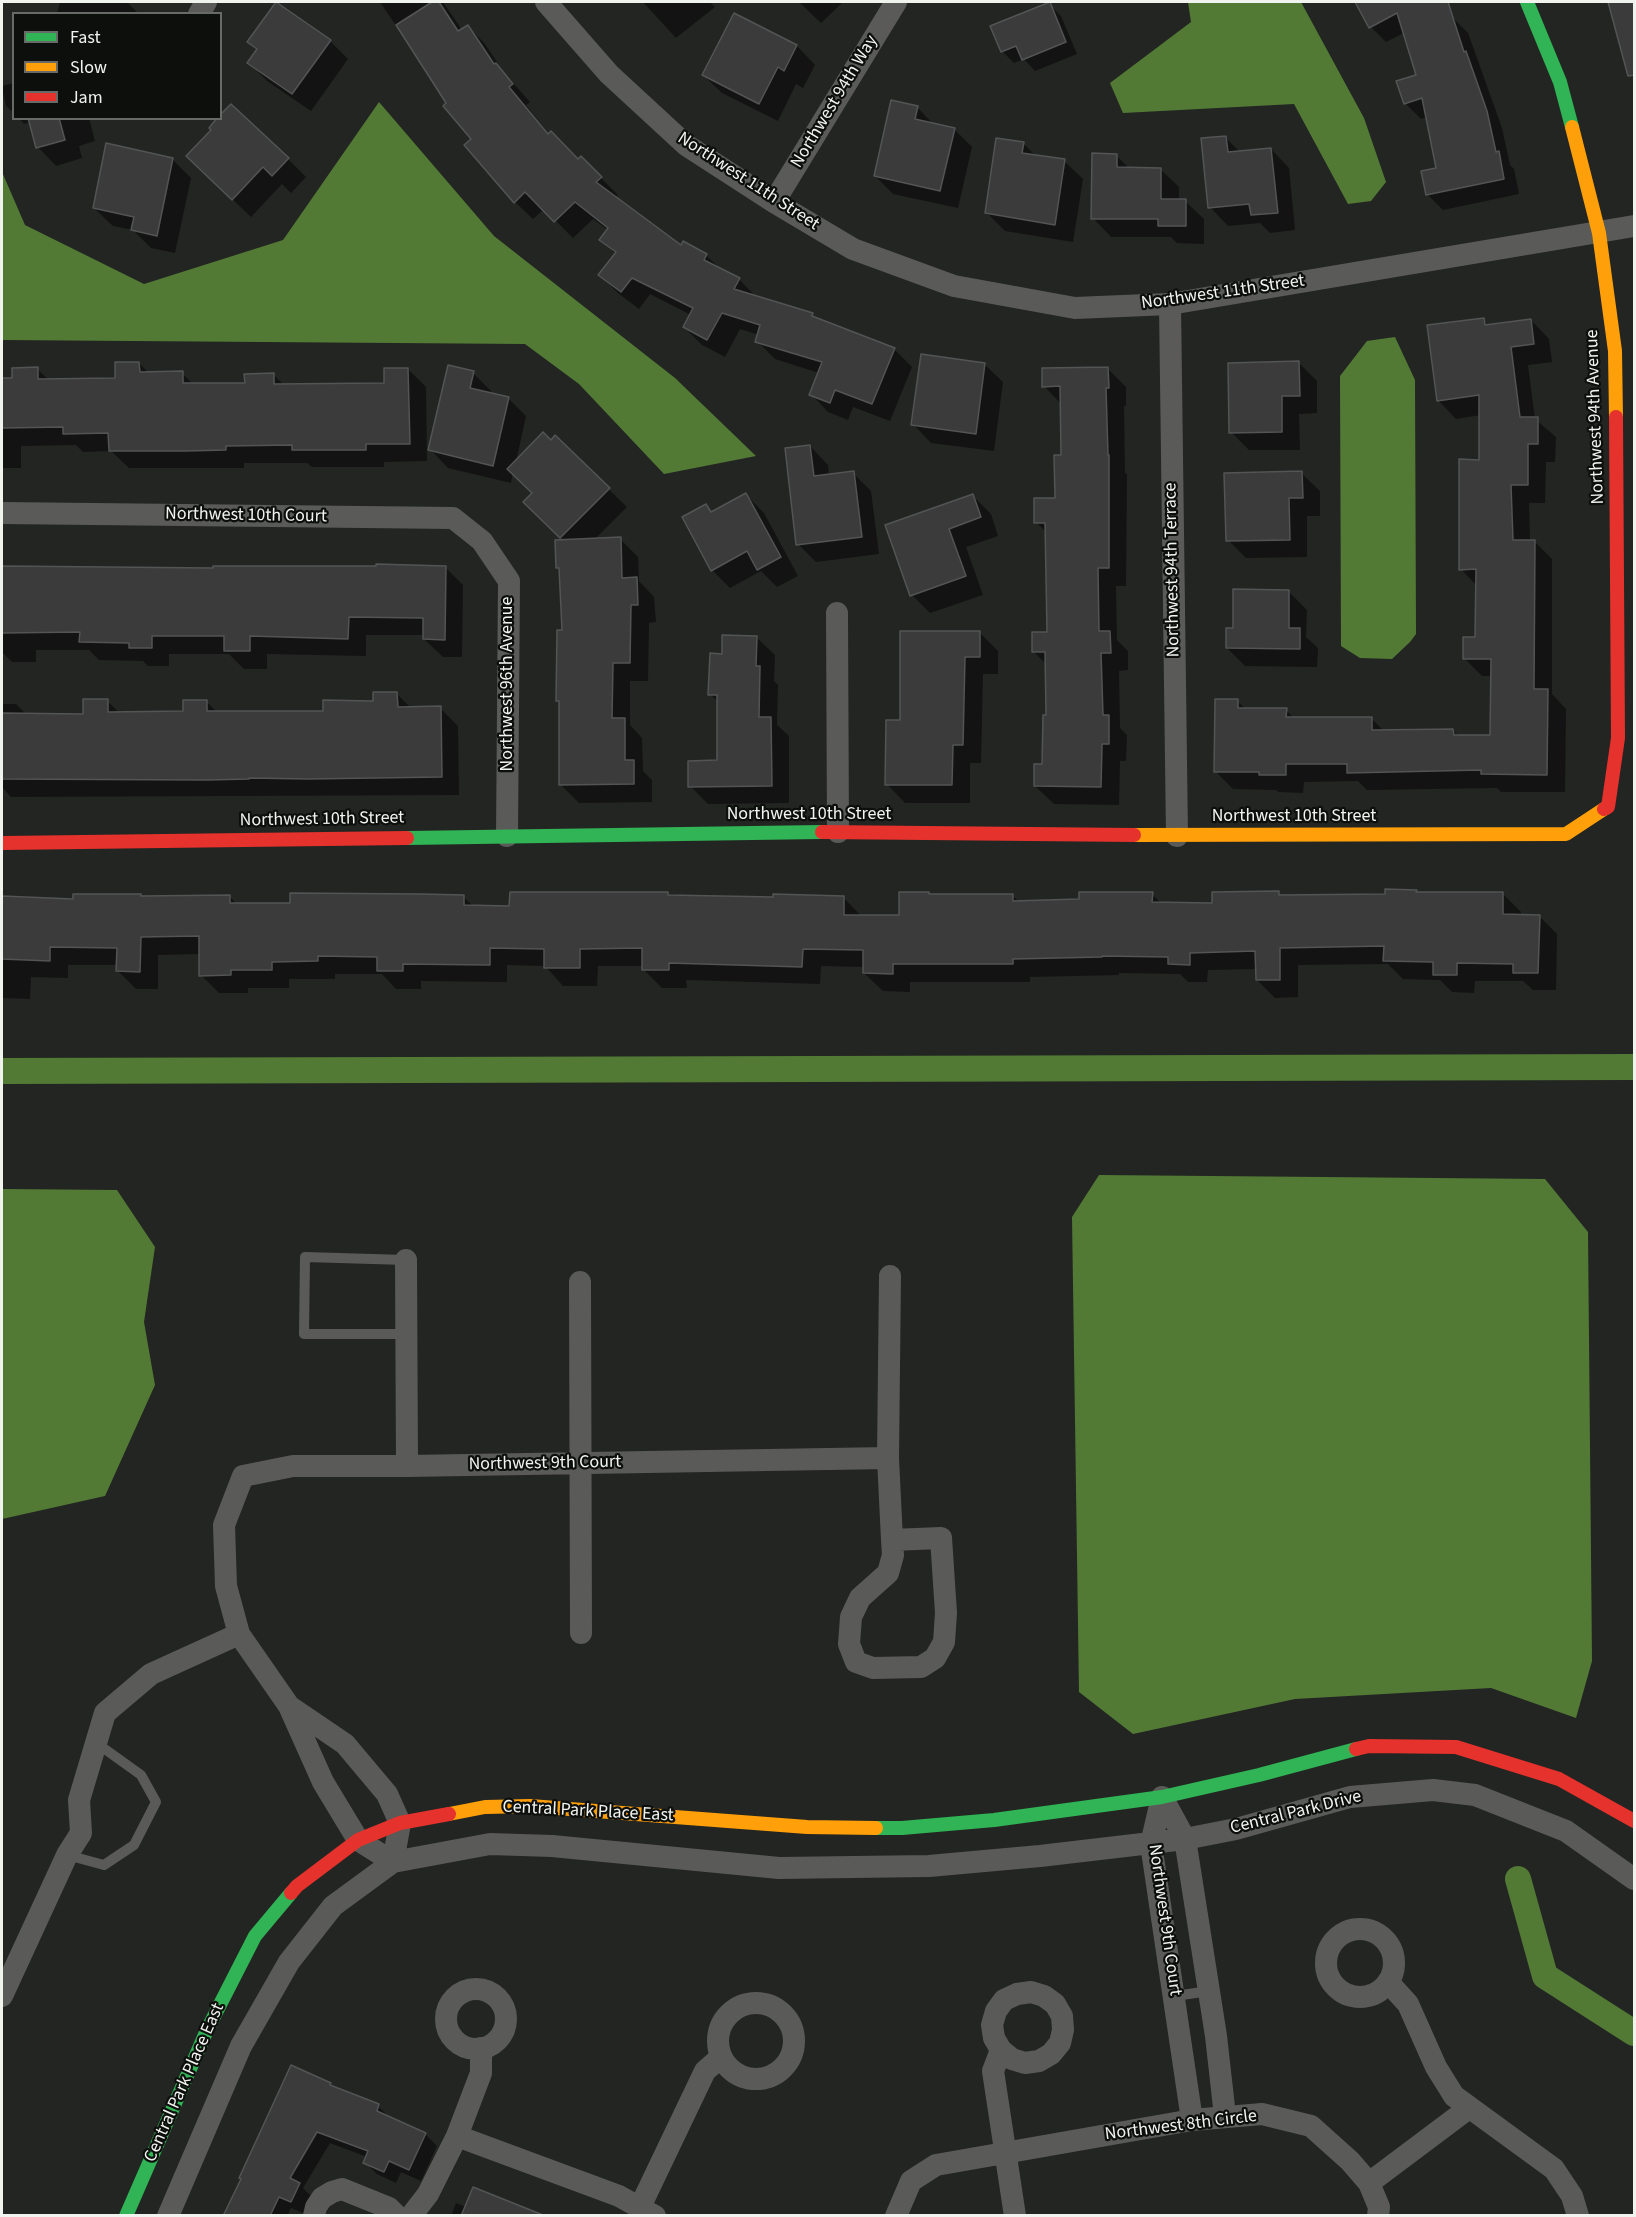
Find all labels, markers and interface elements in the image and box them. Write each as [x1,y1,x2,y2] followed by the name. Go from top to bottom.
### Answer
[12,12,222,120] legend
[70,25,101,50] text: Fast
[787,32,883,172] street label: Northwest 94th Way
[70,55,107,80] text: Slow
[70,85,103,110] text: Jam
[673,128,823,236] street label: Northwest 11th Street
[1140,271,1306,315] street label: Northwest 11th Street
[1582,329,1610,505] street label: Northwest 94th Avenue
[1161,482,1185,658] street label: Northwest 94th Terrace
[165,504,327,528] street label: Northwest 10th Court
[497,596,519,772] street label: Northwest 96th Avenue
[727,804,891,826] street label: Northwest 10th Street
[1212,806,1376,828] street label: Northwest 10th Street
[239,808,405,832] street label: Northwest 10th Street
[468,1452,622,1476] street label: Northwest 9th Court
[1228,1786,1364,1840] street label: Central Park Drive
[502,1797,674,1827] street label: Central Park Place East
[1143,1843,1185,1997] street label: Northwest 9th Court
[140,2000,230,2166] street label: Central Park Place East
[1104,2106,1258,2146] street label: Northwest 8th Circle

